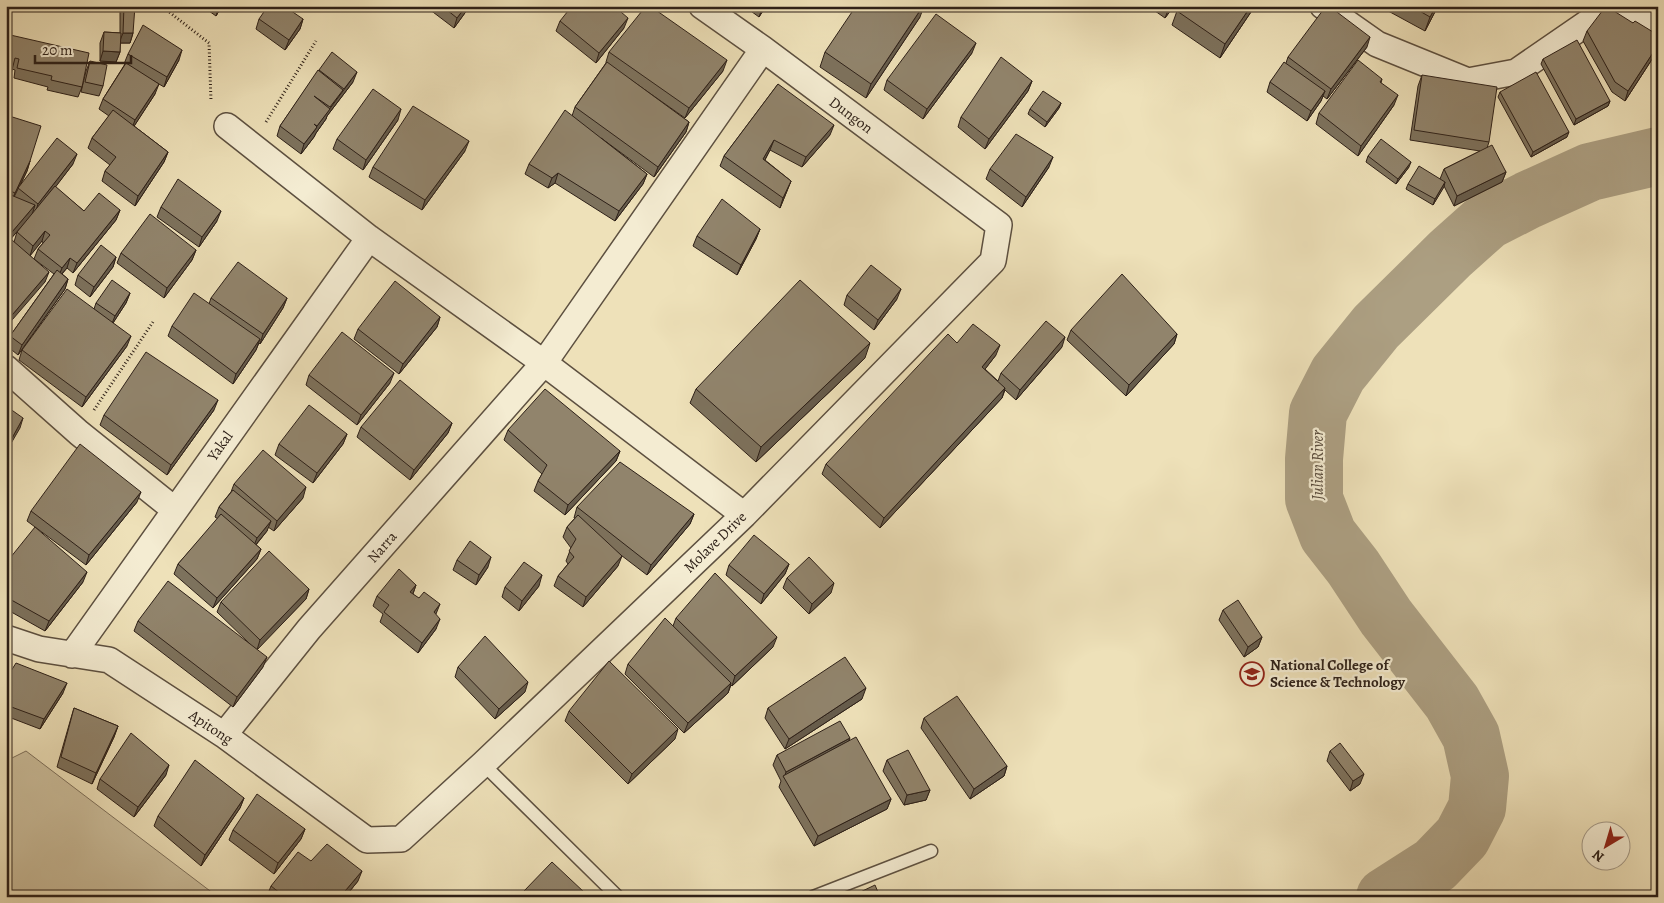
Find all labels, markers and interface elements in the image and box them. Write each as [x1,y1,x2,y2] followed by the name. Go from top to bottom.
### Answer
[35,32,131,64] scale bar
[42,40,73,60] text: 20 m
[825,92,877,138] street label: Dungon
[202,427,238,466] street label: Yakal
[1307,430,1329,501] water label: Julian River
[679,507,751,577] street label: Molave Drive
[363,527,401,567] street label: Narra
[1270,655,1406,692] place label: National College of Science & Technology
[1239,661,1265,687] school or university icon: National College of Science & Technology
[184,705,237,749] street label: Apitong
[1582,820,1632,870] north arrow
[1588,845,1608,866] text: N

